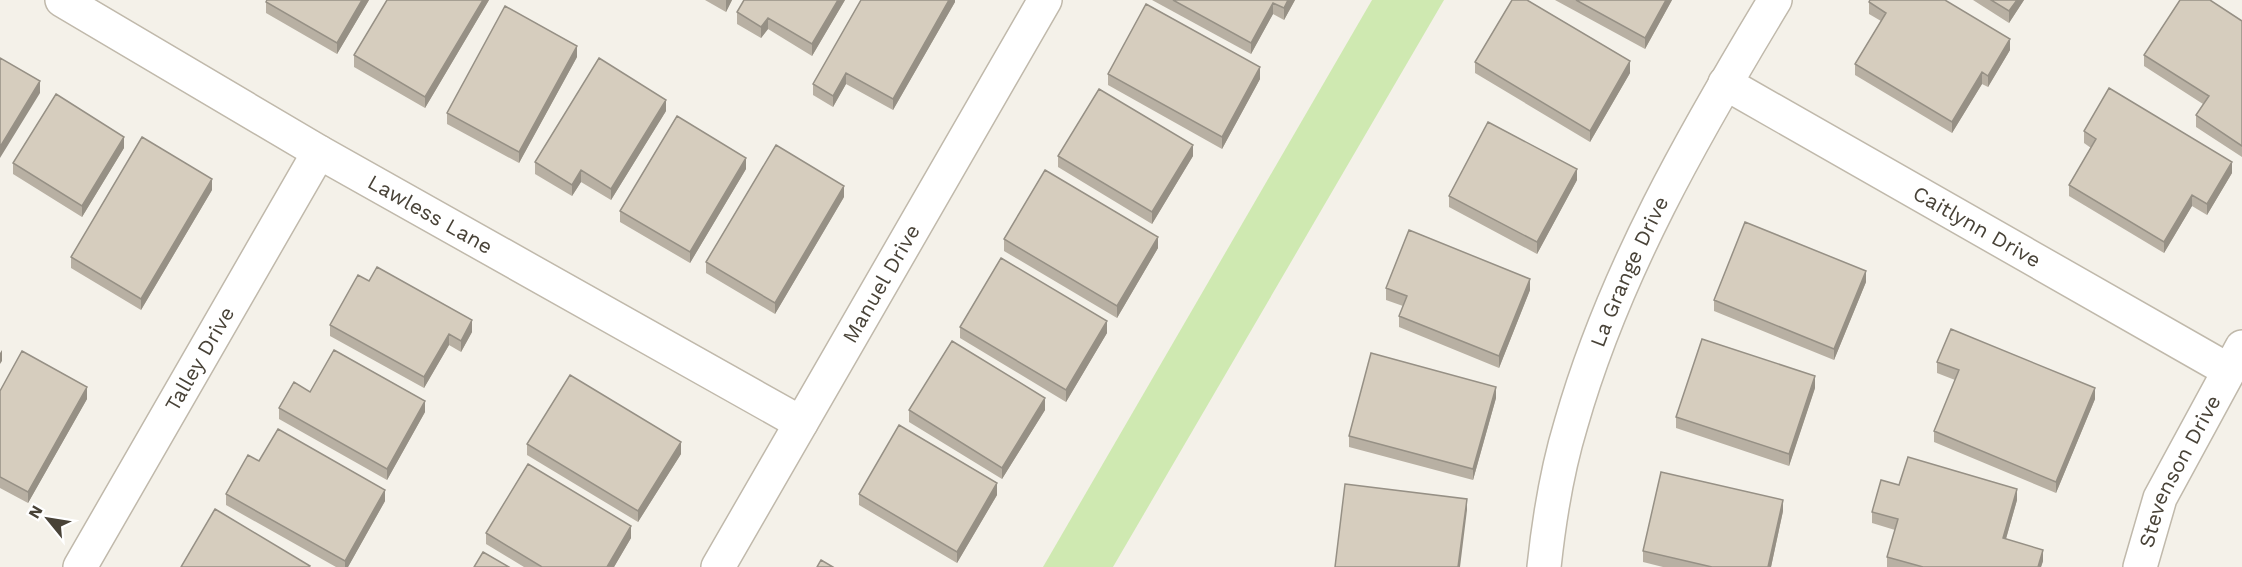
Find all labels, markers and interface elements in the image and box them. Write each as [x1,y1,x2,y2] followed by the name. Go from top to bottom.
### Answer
[363,169,497,259] street label: Lawless Lane
[1909,180,2045,273] street label: Caitlynn Drive
[1585,192,1673,350] street label: La Grange Drive
[837,220,925,347] street label: Manuel Drive
[159,302,239,416] street label: Talley Drive
[2133,390,2226,550] street label: Stevenson Drive
[18,489,78,549] north arrow
[24,502,47,522] text: N

